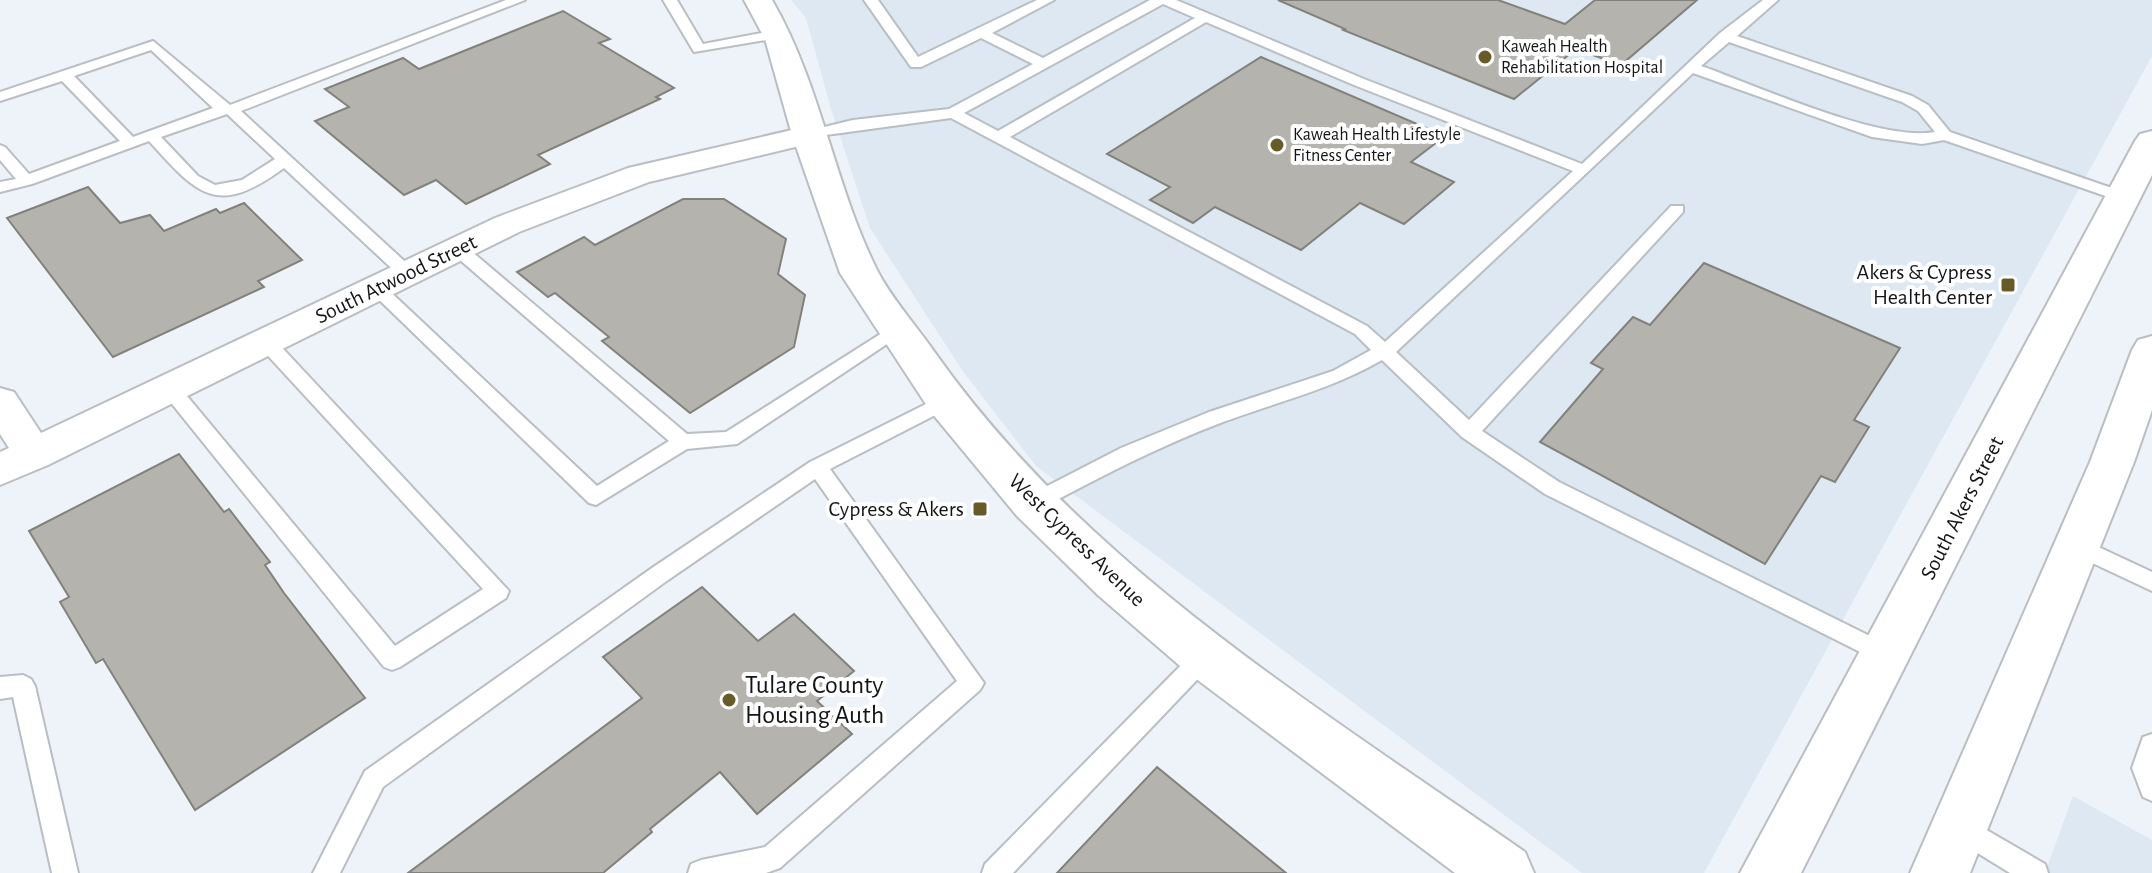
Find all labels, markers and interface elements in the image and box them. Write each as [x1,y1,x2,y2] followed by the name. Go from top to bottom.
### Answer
[1501,38,1663,77] place label: Kaweah Health Rehabilitation Hospital
[1476,48,1494,66] marker: Kaweah Health Rehabilitation Hospital
[1293,126,1461,165] place label: Kaweah Health Lifestyle Fitness Center
[1268,136,1286,154] marker: Kaweah Health Lifestyle Fitness Center
[312,230,480,328] street label: South Atwood Street
[1857,261,1992,308] place label: Akers & Cypress Health Center
[1999,276,2017,294] marker: Akers & Cypress Health Center
[1917,433,2007,583] street label: South Akers Street
[1004,469,1150,611] street label: West Cypress Avenue
[829,498,964,520] place label: Cypress & Akers
[971,500,989,518] marker: Cypress & Akers
[745,672,884,728] place label: Tulare County Housing Auth
[720,691,738,709] marker: Tulare County Housing Auth

